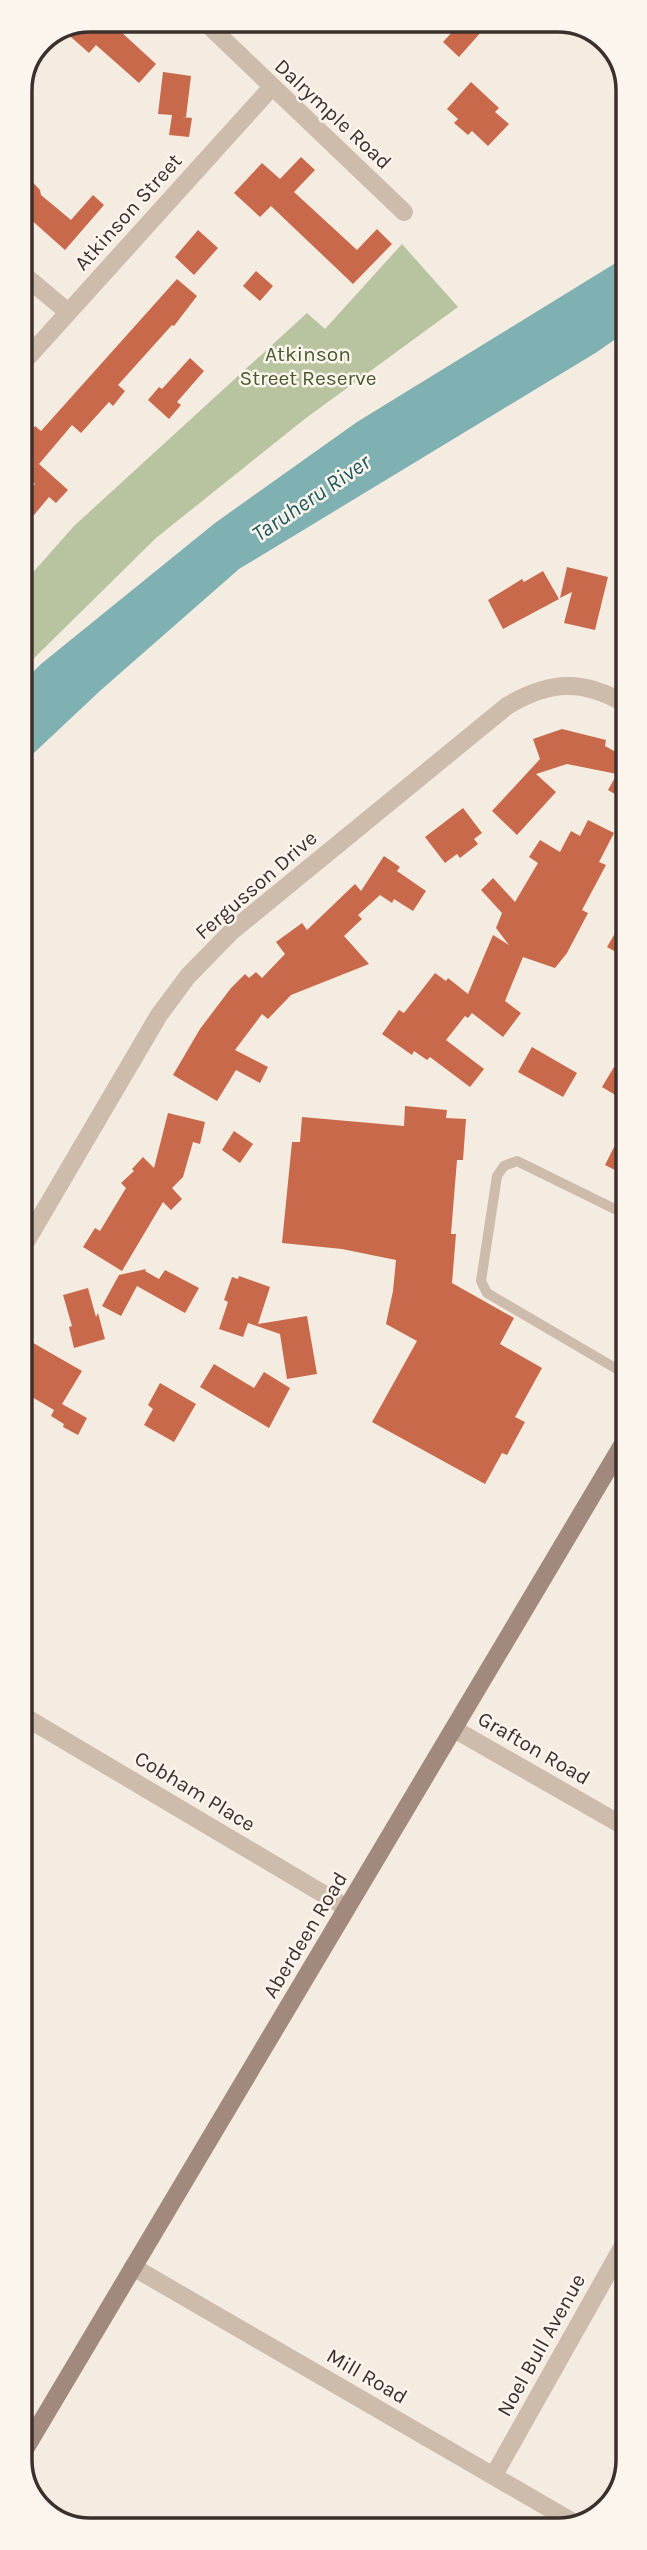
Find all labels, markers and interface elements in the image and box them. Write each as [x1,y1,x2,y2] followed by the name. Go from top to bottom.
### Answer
[270,54,396,174] street label: Dalrymple Road
[69,149,187,275] street label: Atkinson Street
[239,342,377,390] park label: Atkinson Street Reserve
[247,448,376,547] water label: Taruheru River
[190,826,322,944] street label: Fergusson Drive
[474,1706,594,1790] street label: Grafton Road
[130,1746,260,1836] street label: Cobham Place
[258,1868,352,2002] street label: Aberdeen Road
[492,2270,590,2420] street label: Noel Bull Avenue
[322,2343,412,2409] street label: Mill Road

